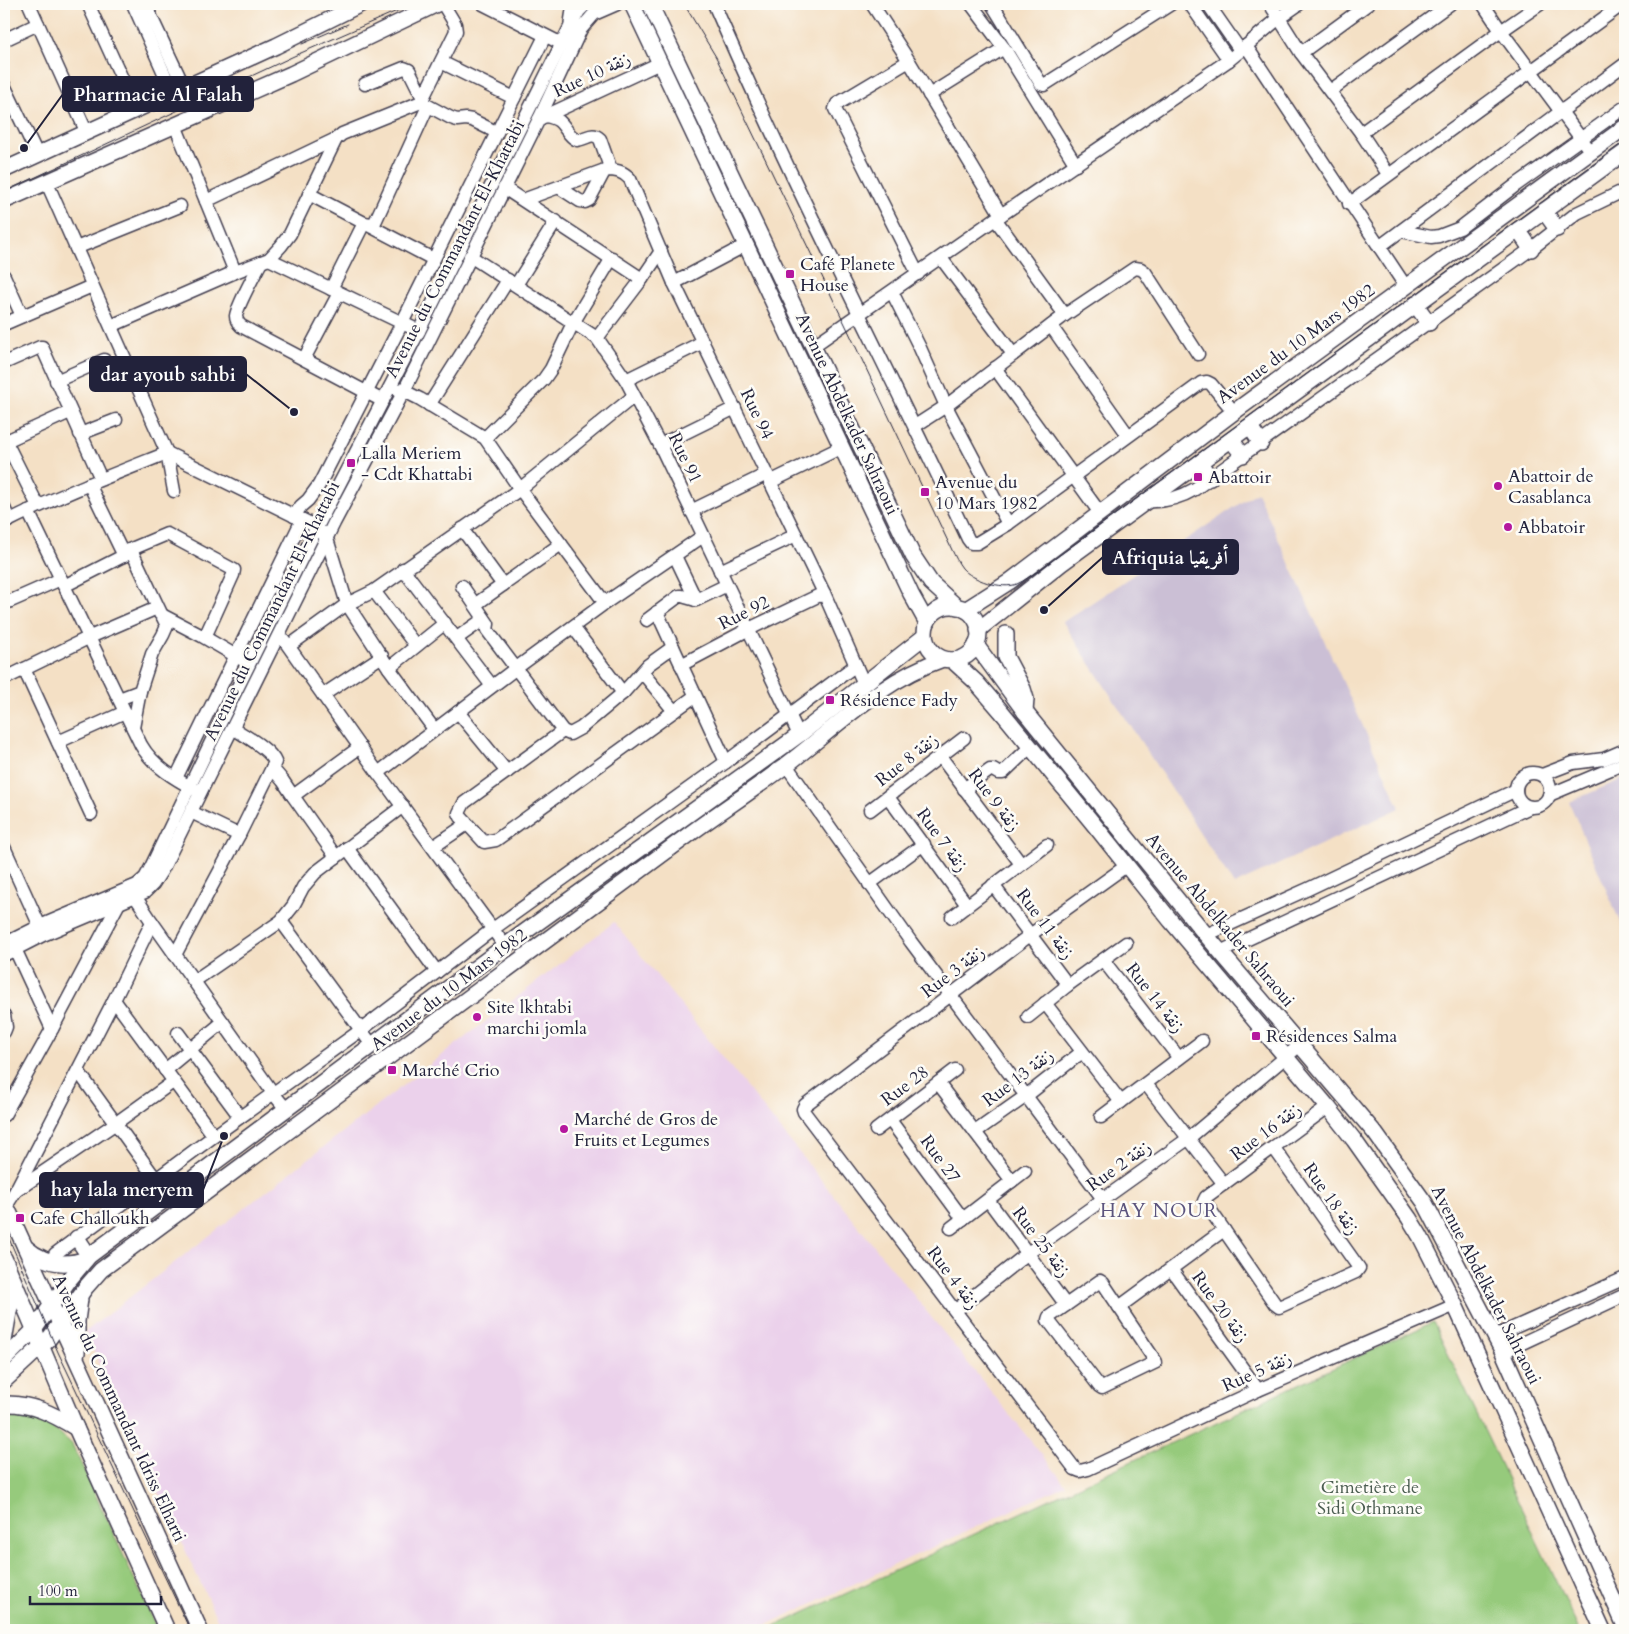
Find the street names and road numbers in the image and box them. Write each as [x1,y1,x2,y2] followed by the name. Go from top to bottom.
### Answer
[549,46,635,104] street label: Rue 10 زنقة
[379,116,531,382] street label: Avenue du Commandant El-Khattabi
[1212,278,1380,410] street label: Avenue du 10 Mars 1982
[789,309,905,519] street label: Avenue Abdelkader Sahraoui
[734,384,780,444] street label: Rue 94
[662,428,708,488] street label: Rue 91
[198,477,346,745] street label: Avenue du Commandant El-Khattabi
[714,590,774,636] street label: Rue 92
[870,727,944,793] street label: Rue 8 زنقة
[962,763,1026,837] street label: Rue 9 زنقة
[910,803,974,877] street label: Rue 7 زنقة
[1140,828,1300,1012] street label: Avenue Abdelkader Sahraoui
[1010,883,1080,965] street label: Rue 11 زنقة
[366,923,532,1057] street label: Avenue du 10 Mars 1982
[916,940,990,1004] street label: Rue 3 زنقة
[1120,958,1190,1038] street label: Rue 14 زنقة
[977,1043,1059,1113] street label: Rue 13 زنقة
[876,1060,934,1112] street label: Rue 28
[1225,1097,1307,1167] street label: Rue 16 زنقة
[914,1130,966,1188] street label: Rue 27
[1082,1135,1156,1197] street label: Rue 2 زنقة
[1297,1158,1365,1240] street label: Rue 18 زنقة
[1425,1181,1547,1389] street label: Avenue Abdelkader Sahraoui
[1006,1201,1076,1283] street label: Rue 25 زنقة
[921,1241,985,1315] street label: Rue 4 زنقة
[1186,1266,1254,1348] street label: Rue 20 زنقة
[46,1270,192,1546] street label: Avenue du Commandant Idriss Elharti
[1218,1346,1296,1398] street label: Rue 5 زنقة

